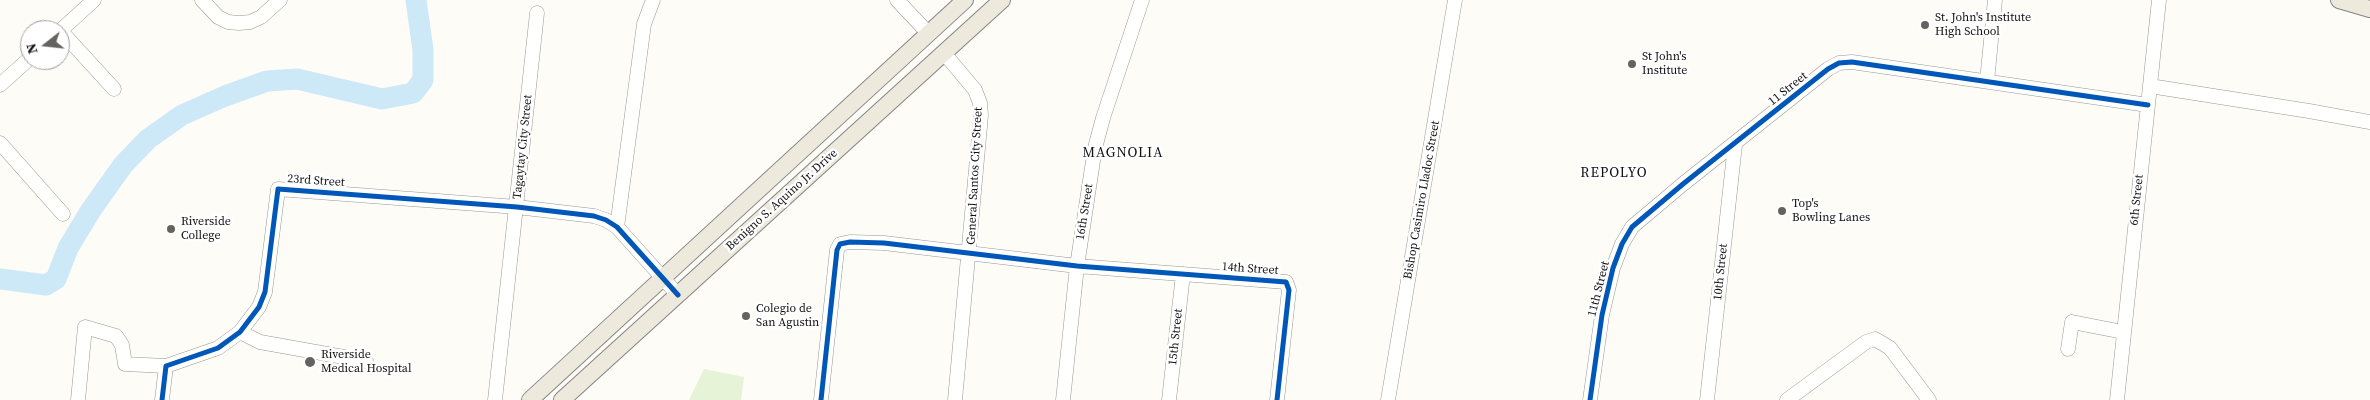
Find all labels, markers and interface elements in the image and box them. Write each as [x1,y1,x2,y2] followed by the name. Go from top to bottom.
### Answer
[1935,11,2031,39] place label: St. John's Institute High School
[1919,19,1931,31] marker: St. John's Institute High School
[20,20,70,70] north arrow
[21,41,43,57] text: N
[1642,50,1687,78] place label: St John's Institute
[1626,58,1638,70] marker: St John's Institute
[1766,69,1810,109] street label: 11 Street
[510,94,536,200] street label: Tagaytay City Street
[964,107,986,245] street label: General Santos City Street
[1401,120,1443,280] street label: Bishop Casimiro Lladoc Street
[1081,145,1165,161] district label: MAGNOLIA
[723,146,841,254] street label: Benigno S. Aquino Jr. Drive
[1579,165,1649,181] district label: REPOLYO
[287,172,345,190] street label: 23rd Street
[2127,174,2147,226] street label: 6th Street
[1073,183,1097,241] street label: 16th Street
[1792,197,1870,225] place label: Top's Bowling Lanes
[1776,205,1788,217] marker: Top's Bowling Lanes
[181,215,231,243] place label: Riverside College
[165,223,177,235] marker: Riverside College
[1711,243,1731,301] street label: 10th Street
[1221,260,1279,278] street label: 14th Street
[1585,260,1613,318] street label: 11th Street
[756,302,819,330] place label: Colegio de San Agustin
[1166,308,1186,366] street label: 15th Street
[740,310,752,322] marker: Colegio de San Agustin
[321,348,411,376] place label: Riverside Medical Hospital
[303,355,317,369] marker: Riverside Medical Hospital

